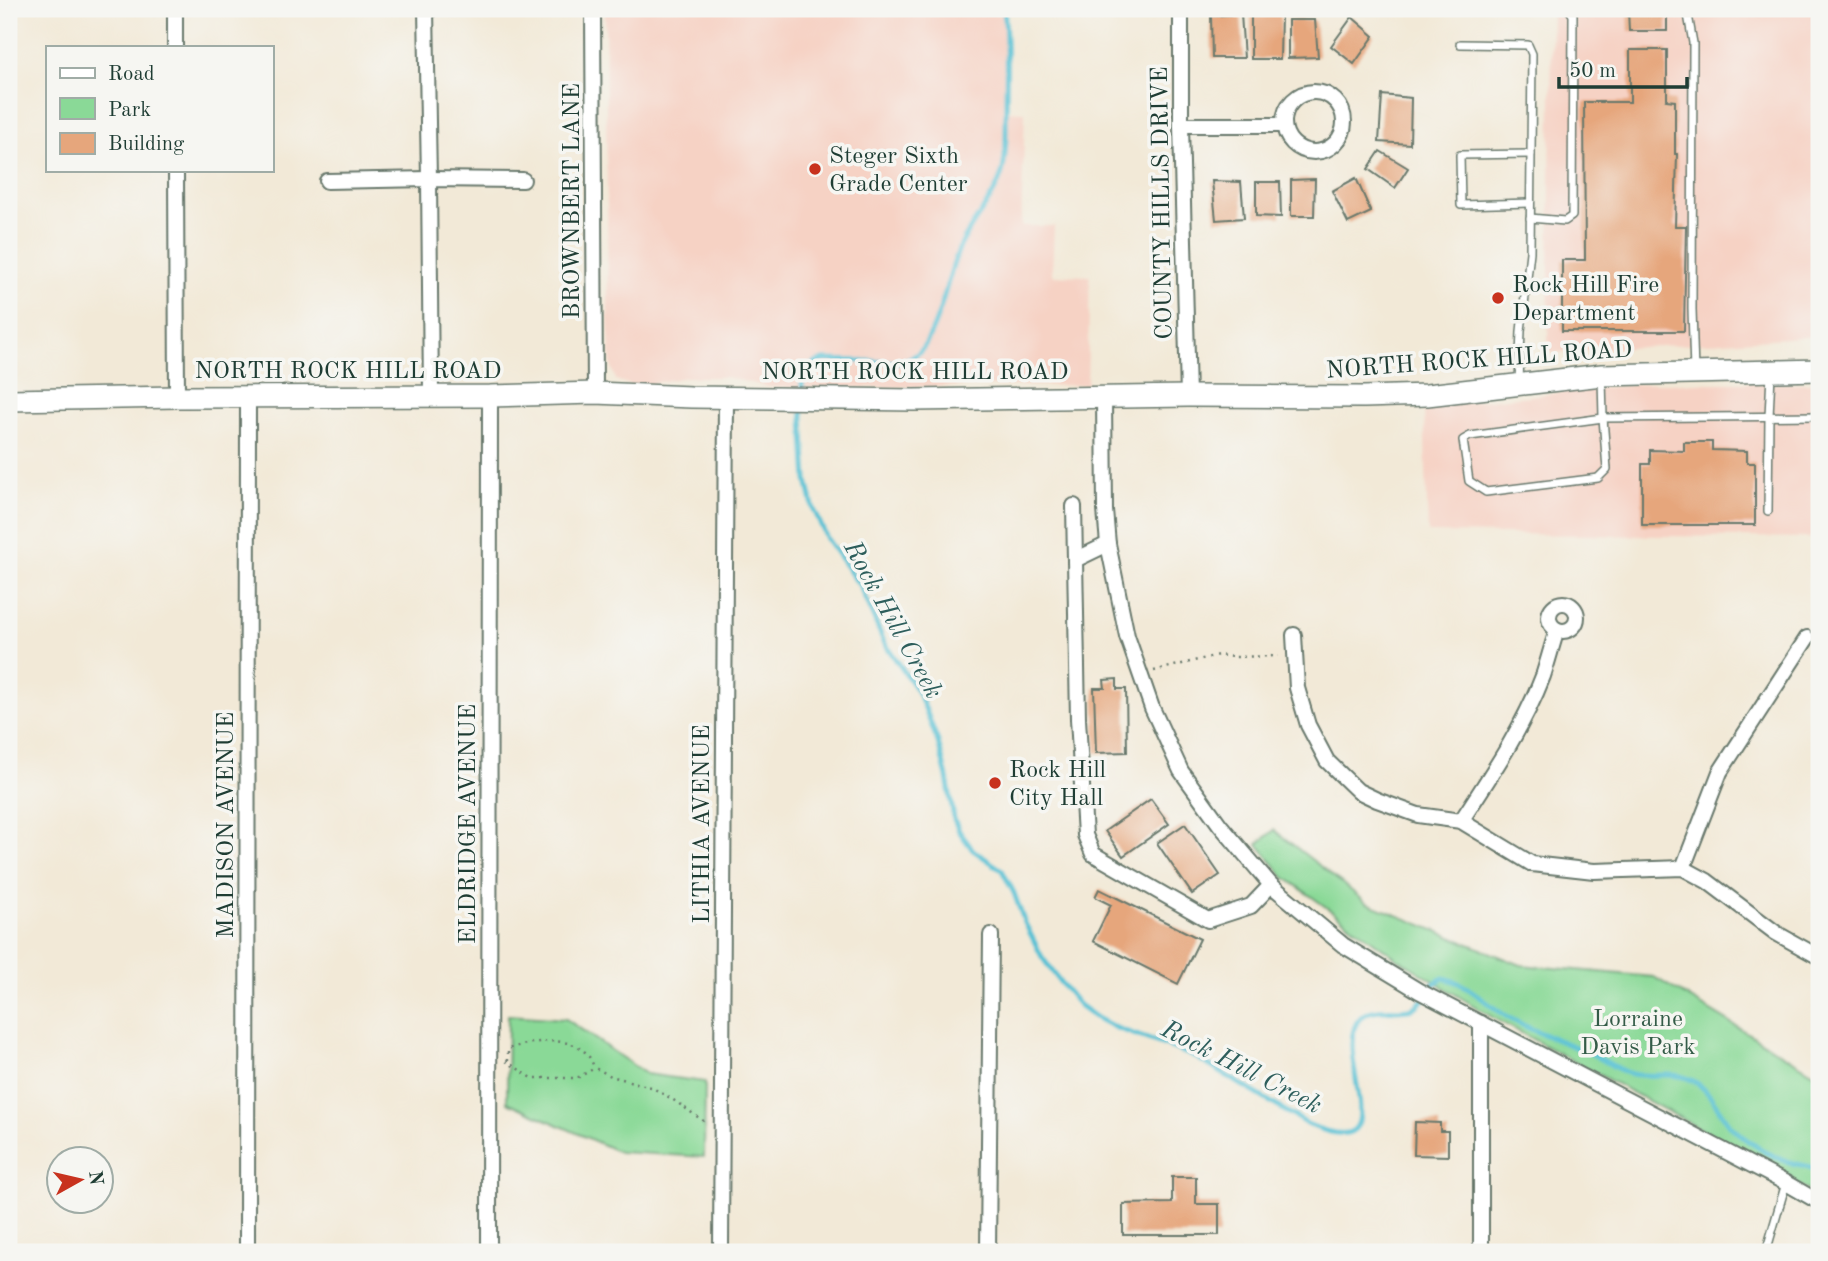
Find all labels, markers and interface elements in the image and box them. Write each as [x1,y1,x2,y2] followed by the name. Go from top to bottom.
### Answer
[46,46,273,172] legend
[1559,46,1686,90] scale bar
[1569,61,1616,82] text: 50 m
[108,64,155,85] text: Road
[1149,66,1177,340] street label: COUNTY HILLS DRIVE
[561,83,585,319] street label: BROWNBERT LANE
[108,100,151,121] text: Park
[108,134,185,155] text: Building
[829,145,968,197] place label: Steger Sixth Grade Center
[807,161,823,177] marker: Steger Sixth Grade Center
[1512,274,1659,326] place label: Rock Hill Fire Department
[1490,290,1506,306] marker: Rock Hill Fire Department
[1325,338,1633,384] street label: NORTH ROCK HILL ROAD
[194,360,502,384] street label: NORTH ROCK HILL ROAD
[761,361,1069,385] street label: NORTH ROCK HILL ROAD
[838,536,946,703] water label: Rock Hill Creek
[457,704,481,944] street label: ELDRIDGE AVENUE
[215,712,239,938] street label: MADISON AVENUE
[691,724,715,924] street label: LITHIA AVENUE
[1009,759,1106,811] place label: Rock Hill City Hall
[987,775,1003,791] marker: Rock Hill City Hall
[1580,1008,1696,1060] park label: Lorraine Davis Park
[1156,1016,1326,1119] water label: Rock Hill Creek
[46,1146,116,1216] north arrow
[84,1169,105,1187] text: N

